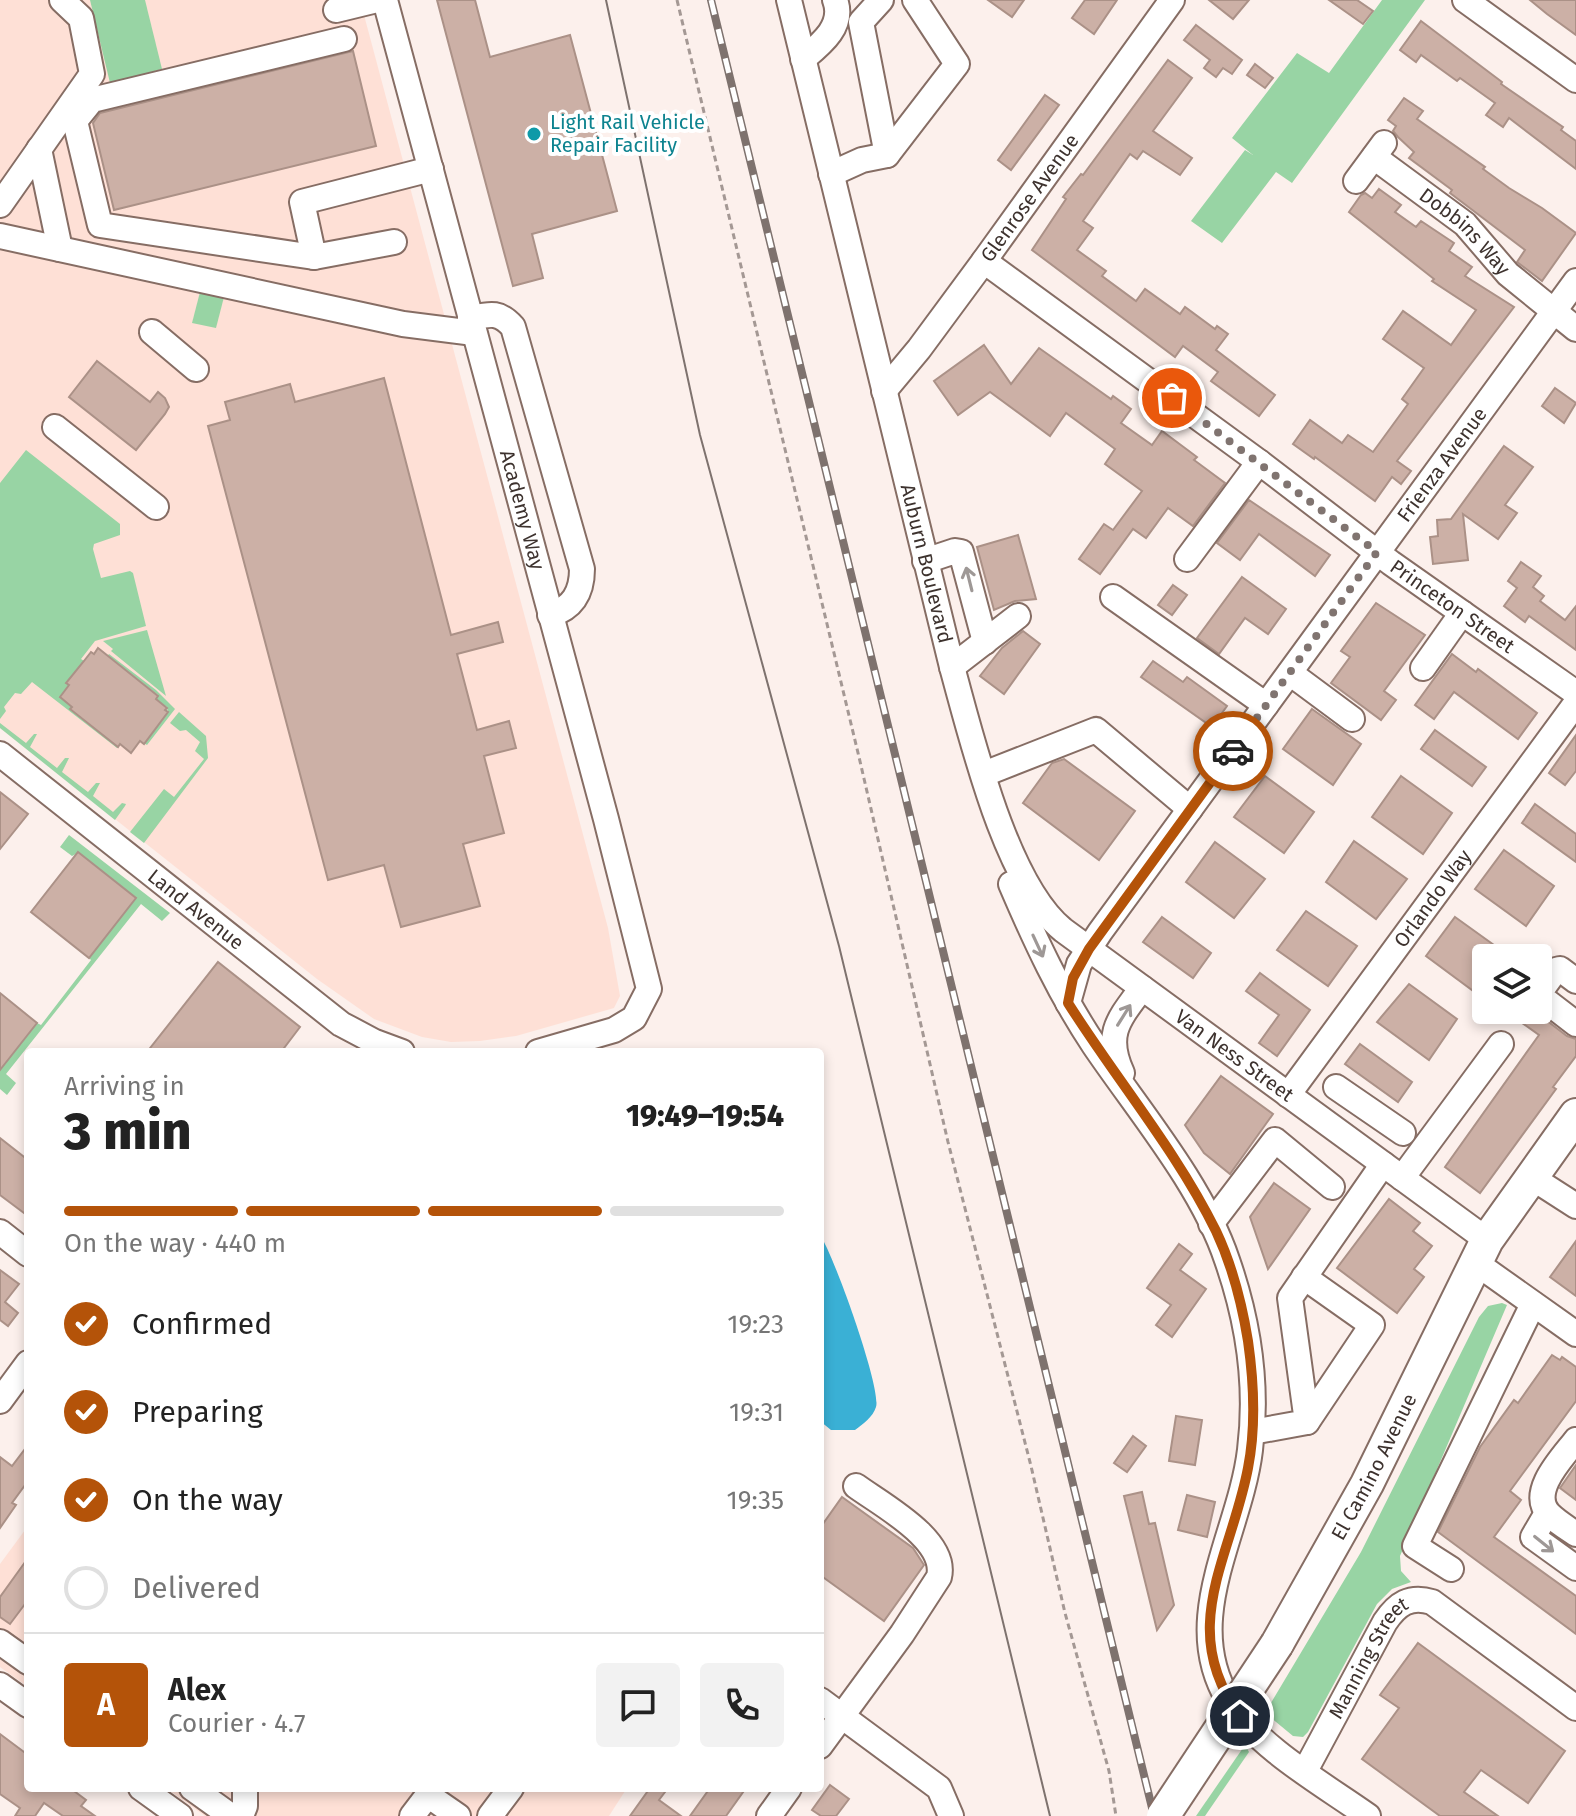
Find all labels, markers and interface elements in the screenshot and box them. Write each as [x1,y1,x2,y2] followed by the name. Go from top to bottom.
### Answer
[550,110,705,157] place label: Light Rail Vehicle Repair Facility
[525,125,543,143] marker: Light Rail Vehicle Repair Facility
[975,129,1084,266] street label: Glenrose Avenue
[1415,183,1516,280] street label: Dobbins Way
[1138,364,1206,432] pin
[1150,376,1194,420] icon: bag
[1392,402,1492,527] street label: Frienza Avenue
[495,447,550,572] street label: Academy Way
[896,481,958,645] street label: Auburn Boulevard
[1386,554,1520,659] street label: Princeton Street
[960,566,975,592] one-way arrow
[1193,711,1273,791] courier
[1211,729,1255,773] icon: car
[1389,845,1476,952] street label: Orlando Way
[143,864,249,955] street label: Land Avenue
[1031,934,1046,958] one-way arrow
[1472,944,1552,1024] map controls
[1472,944,1552,1024] button: layers
[1116,1004,1132,1027] one-way arrow
[1171,1004,1299,1107] street label: Van Ness Street
[64,1071,185,1102] text: Arriving in
[626,1098,784,1134] text: 19:49–19:54
[64,1100,192,1163] text: 3 min
[64,1228,286,1259] text: On the way · 440 m
[64,1302,108,1346] icon: check
[132,1306,272,1342] text: Confirmed
[727,1309,784,1340] text: 19:23
[64,1390,108,1434] icon: check
[1326,1390,1422,1544] street label: El Camino Avenue
[132,1394,263,1430] text: Preparing
[729,1397,784,1428] text: 19:31
[64,1478,108,1522] icon: check
[132,1482,283,1518] text: On the way
[727,1485,784,1516] text: 19:35
[1533,1534,1554,1552] one-way arrow
[132,1570,261,1606] text: Delivered
[1323,1591,1413,1723] street label: Manning Street
[596,1663,680,1747] button: chat
[700,1663,784,1747] button: phone
[168,1672,226,1708] text: Alex
[1206,1682,1274,1750] pin
[97,1687,115,1723] text: A
[1218,1694,1262,1738] icon: home
[168,1708,306,1739] text: Courier · 4.7

